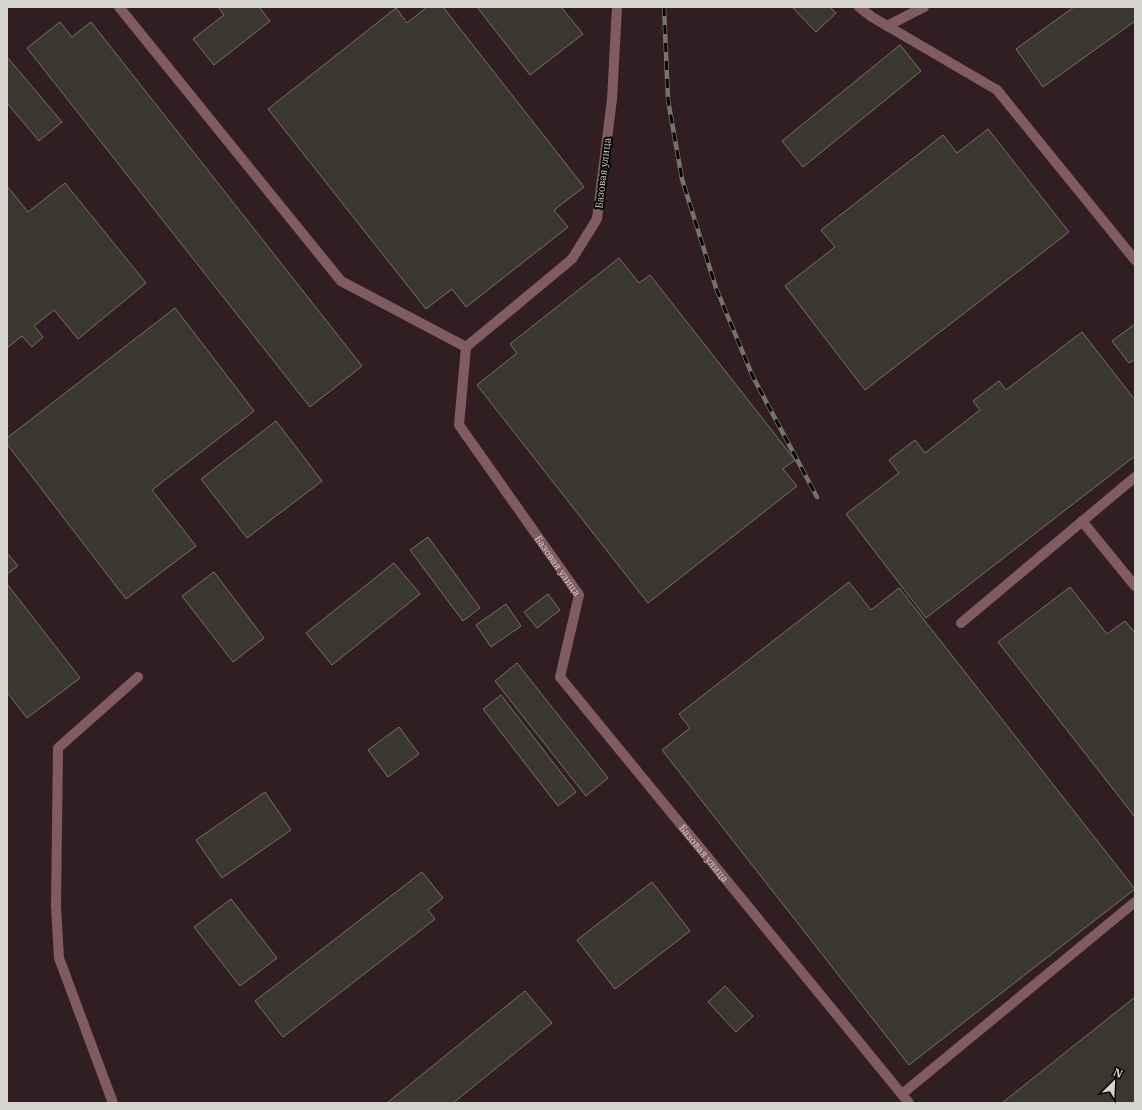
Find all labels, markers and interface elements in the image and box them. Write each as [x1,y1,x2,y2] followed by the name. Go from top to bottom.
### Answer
[592,136,614,209] street label: Базовая улица
[532,532,584,599] street label: Базовая улица
[677,821,732,885] street label: Базовая улица
[1094,1062,1134,1102] north arrow
[1111,1065,1125,1081] text: N

